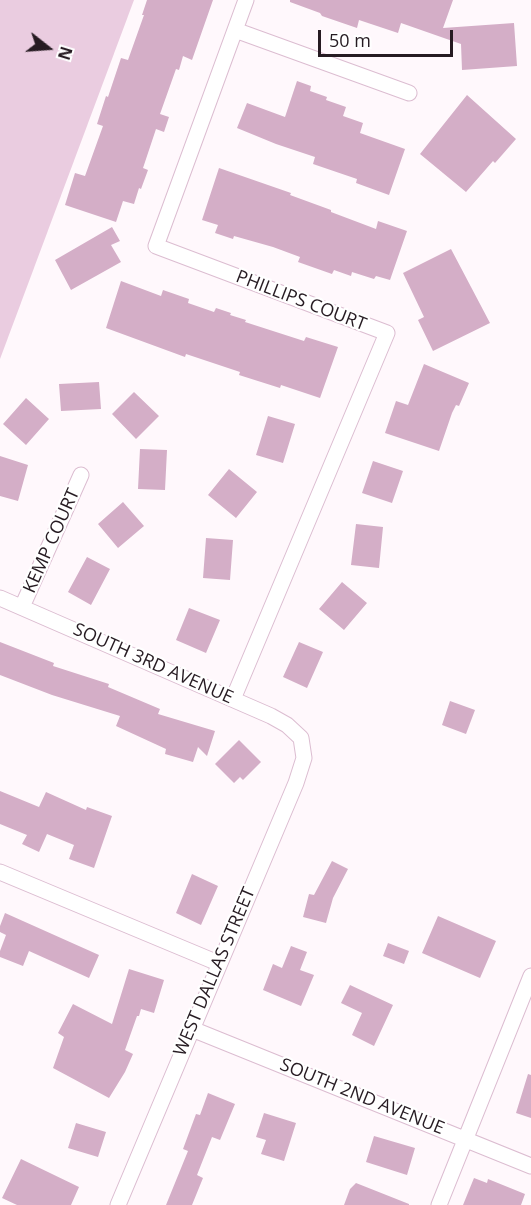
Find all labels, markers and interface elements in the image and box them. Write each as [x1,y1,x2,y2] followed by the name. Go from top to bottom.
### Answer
[18,18,78,78] north arrow
[321,18,456,56] scale bar
[329,28,371,52] text: 50 m
[53,44,78,63] text: N
[233,266,369,336] street label: PHILLIPS COURT
[19,485,85,597] street label: KEMP COURT
[70,619,236,709] street label: SOUTH 3RD AVENUE
[170,884,260,1060] street label: WEST DALLAS STREET
[277,1054,447,1140] street label: SOUTH 2ND AVENUE

